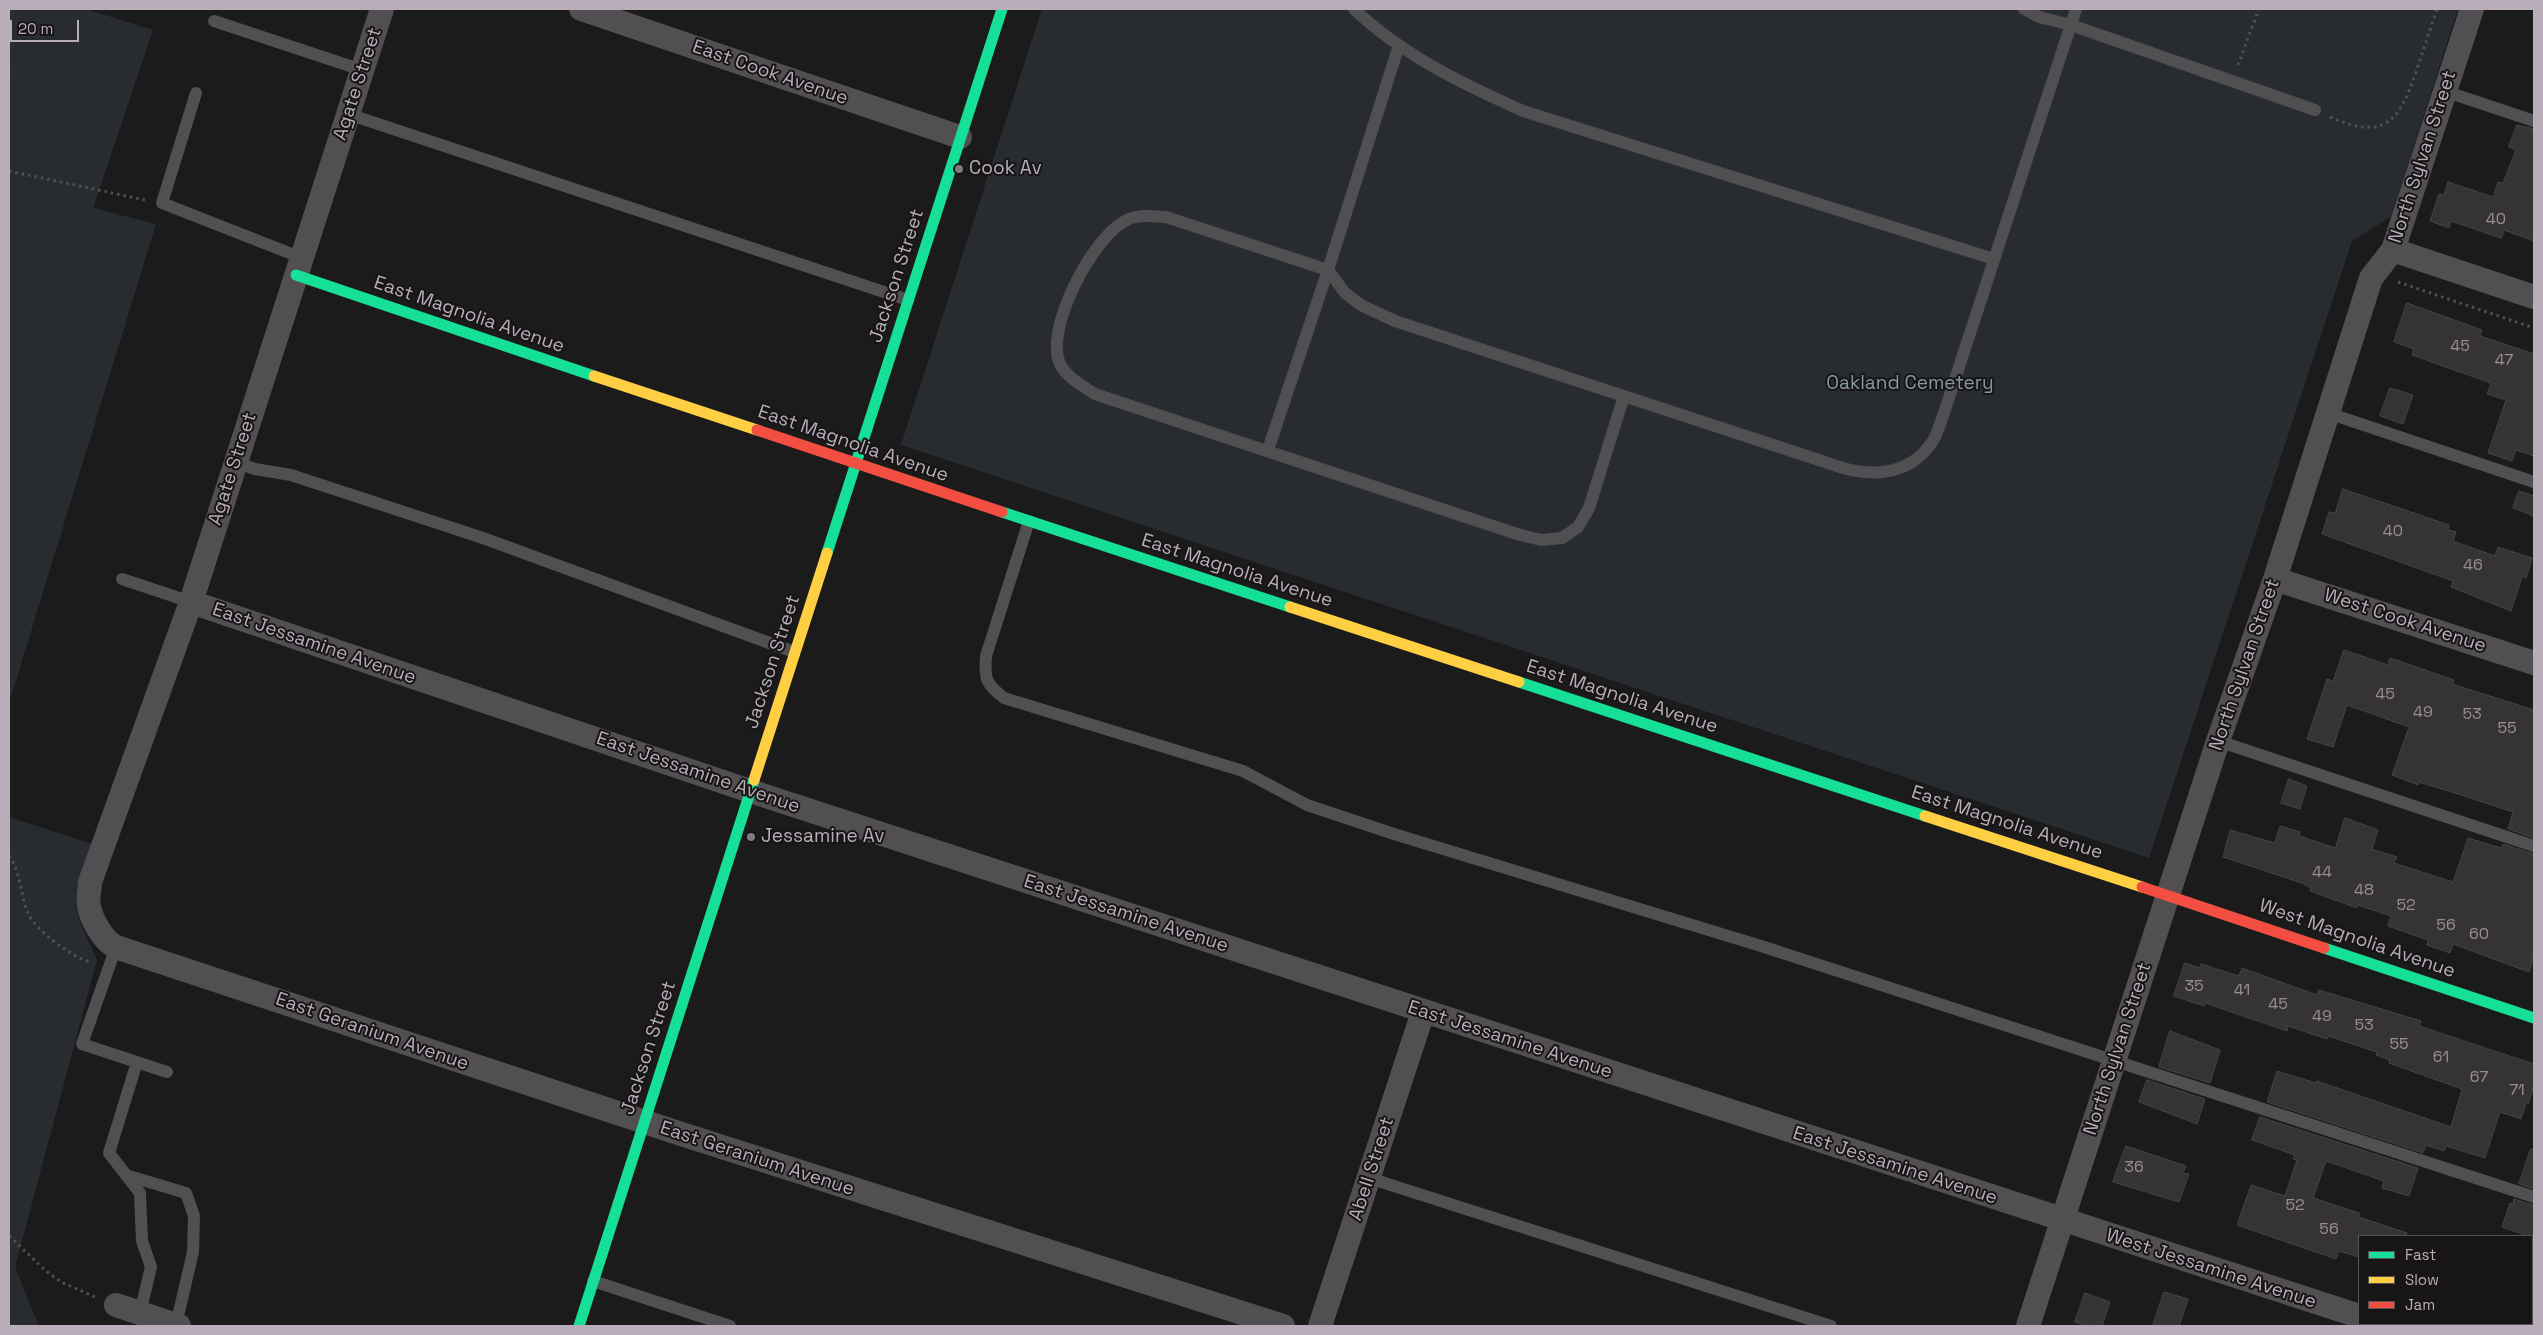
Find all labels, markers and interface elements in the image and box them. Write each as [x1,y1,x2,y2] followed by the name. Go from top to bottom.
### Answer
[12,10,81,42] scale bar
[18,19,53,38] text: 20 m
[329,25,387,143] street label: Agate Street
[689,36,851,110] street label: East Cook Avenue
[2384,68,2462,246] street label: North Sylvan Street
[969,158,1042,180] place label: Cook Av
[953,163,965,175] marker: Cook Av
[865,206,929,346] street label: Jackson Street
[2486,210,2506,230] house number: 40
[371,272,567,358] street label: East Magnolia Avenue
[2450,337,2470,357] house number: 45
[2495,351,2513,371] house number: 47
[1826,373,1994,395] park label: Oakland Cemetery
[755,401,951,487] street label: East Magnolia Avenue
[204,410,262,528] street label: Agate Street
[2383,522,2403,542] house number: 40
[1138,529,1336,613] street label: East Magnolia Avenue
[2463,556,2483,576] house number: 46
[2205,576,2285,754] street label: North Sylvan Street
[2321,584,2489,658] street label: West Cook Avenue
[741,592,805,732] street label: Jackson Street
[209,598,419,690] street label: East Jessamine Avenue
[1523,655,1721,739] street label: East Magnolia Avenue
[2375,685,2395,705] house number: 45
[2413,703,2433,723] house number: 49
[2462,705,2482,725] house number: 53
[2497,719,2517,739] house number: 55
[593,727,803,819] street label: East Jessamine Avenue
[1908,781,2106,865] street label: East Magnolia Avenue
[761,826,885,848] place label: Jessamine Av
[745,831,757,843] marker: Jessamine Av
[2312,863,2332,883] house number: 44
[1021,870,1231,958] street label: East Jessamine Avenue
[2354,881,2374,901] house number: 48
[2256,895,2458,983] street label: West Magnolia Avenue
[2396,896,2416,916] house number: 52
[2436,916,2456,936] house number: 56
[2469,925,2489,945] house number: 60
[2079,960,2157,1138] street label: North Sylvan Street
[2184,977,2204,997] house number: 35
[617,978,681,1118] street label: Jackson Street
[2234,981,2250,1001] house number: 41
[272,988,472,1076] street label: East Geranium Avenue
[2268,995,2288,1015] house number: 45
[1405,996,1615,1084] street label: East Jessamine Avenue
[2312,1007,2332,1027] house number: 49
[2354,1016,2374,1036] house number: 53
[2389,1035,2409,1055] house number: 55
[2433,1048,2449,1068] house number: 61
[2470,1068,2488,1088] house number: 67
[2509,1081,2525,1101] house number: 71
[1345,1114,1399,1224] street label: Abell Street
[657,1117,857,1201] street label: East Geranium Avenue
[1790,1122,2000,1210] street label: East Jessamine Avenue
[2124,1158,2144,1178] house number: 36
[2285,1196,2305,1216] house number: 52
[2319,1220,2339,1240] house number: 56
[2103,1224,2319,1314] street label: West Jessamine Avenue
[2358,1235,2533,1325] legend
[2405,1245,2436,1264] text: Fast
[2405,1270,2439,1289] text: Slow
[2405,1295,2435,1314] text: Jam

